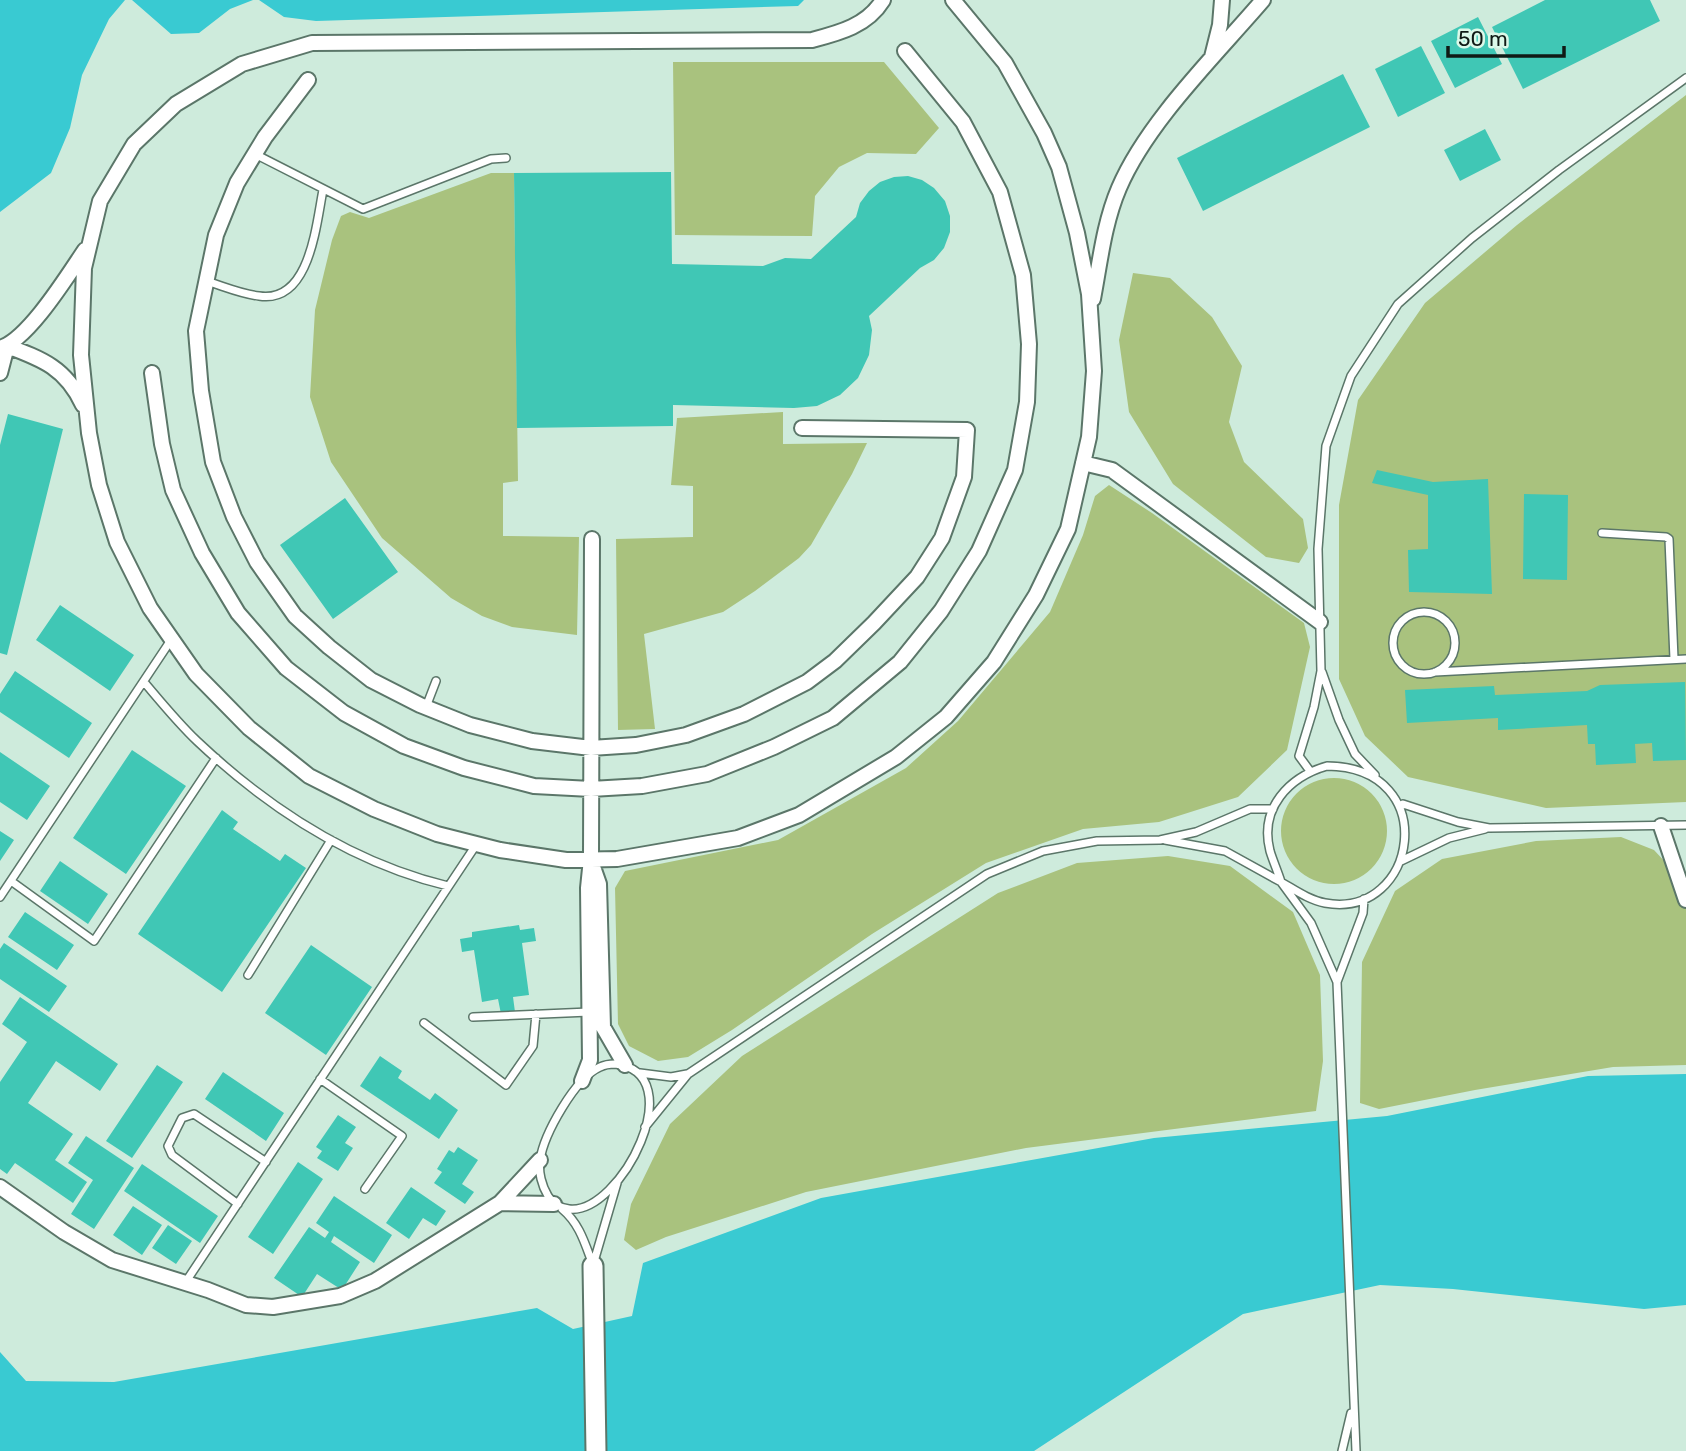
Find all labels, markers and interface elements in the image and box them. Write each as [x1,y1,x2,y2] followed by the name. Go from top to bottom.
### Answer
[1448,14,1564,58] scale bar
[1458,26,1508,51] text: 50 m

